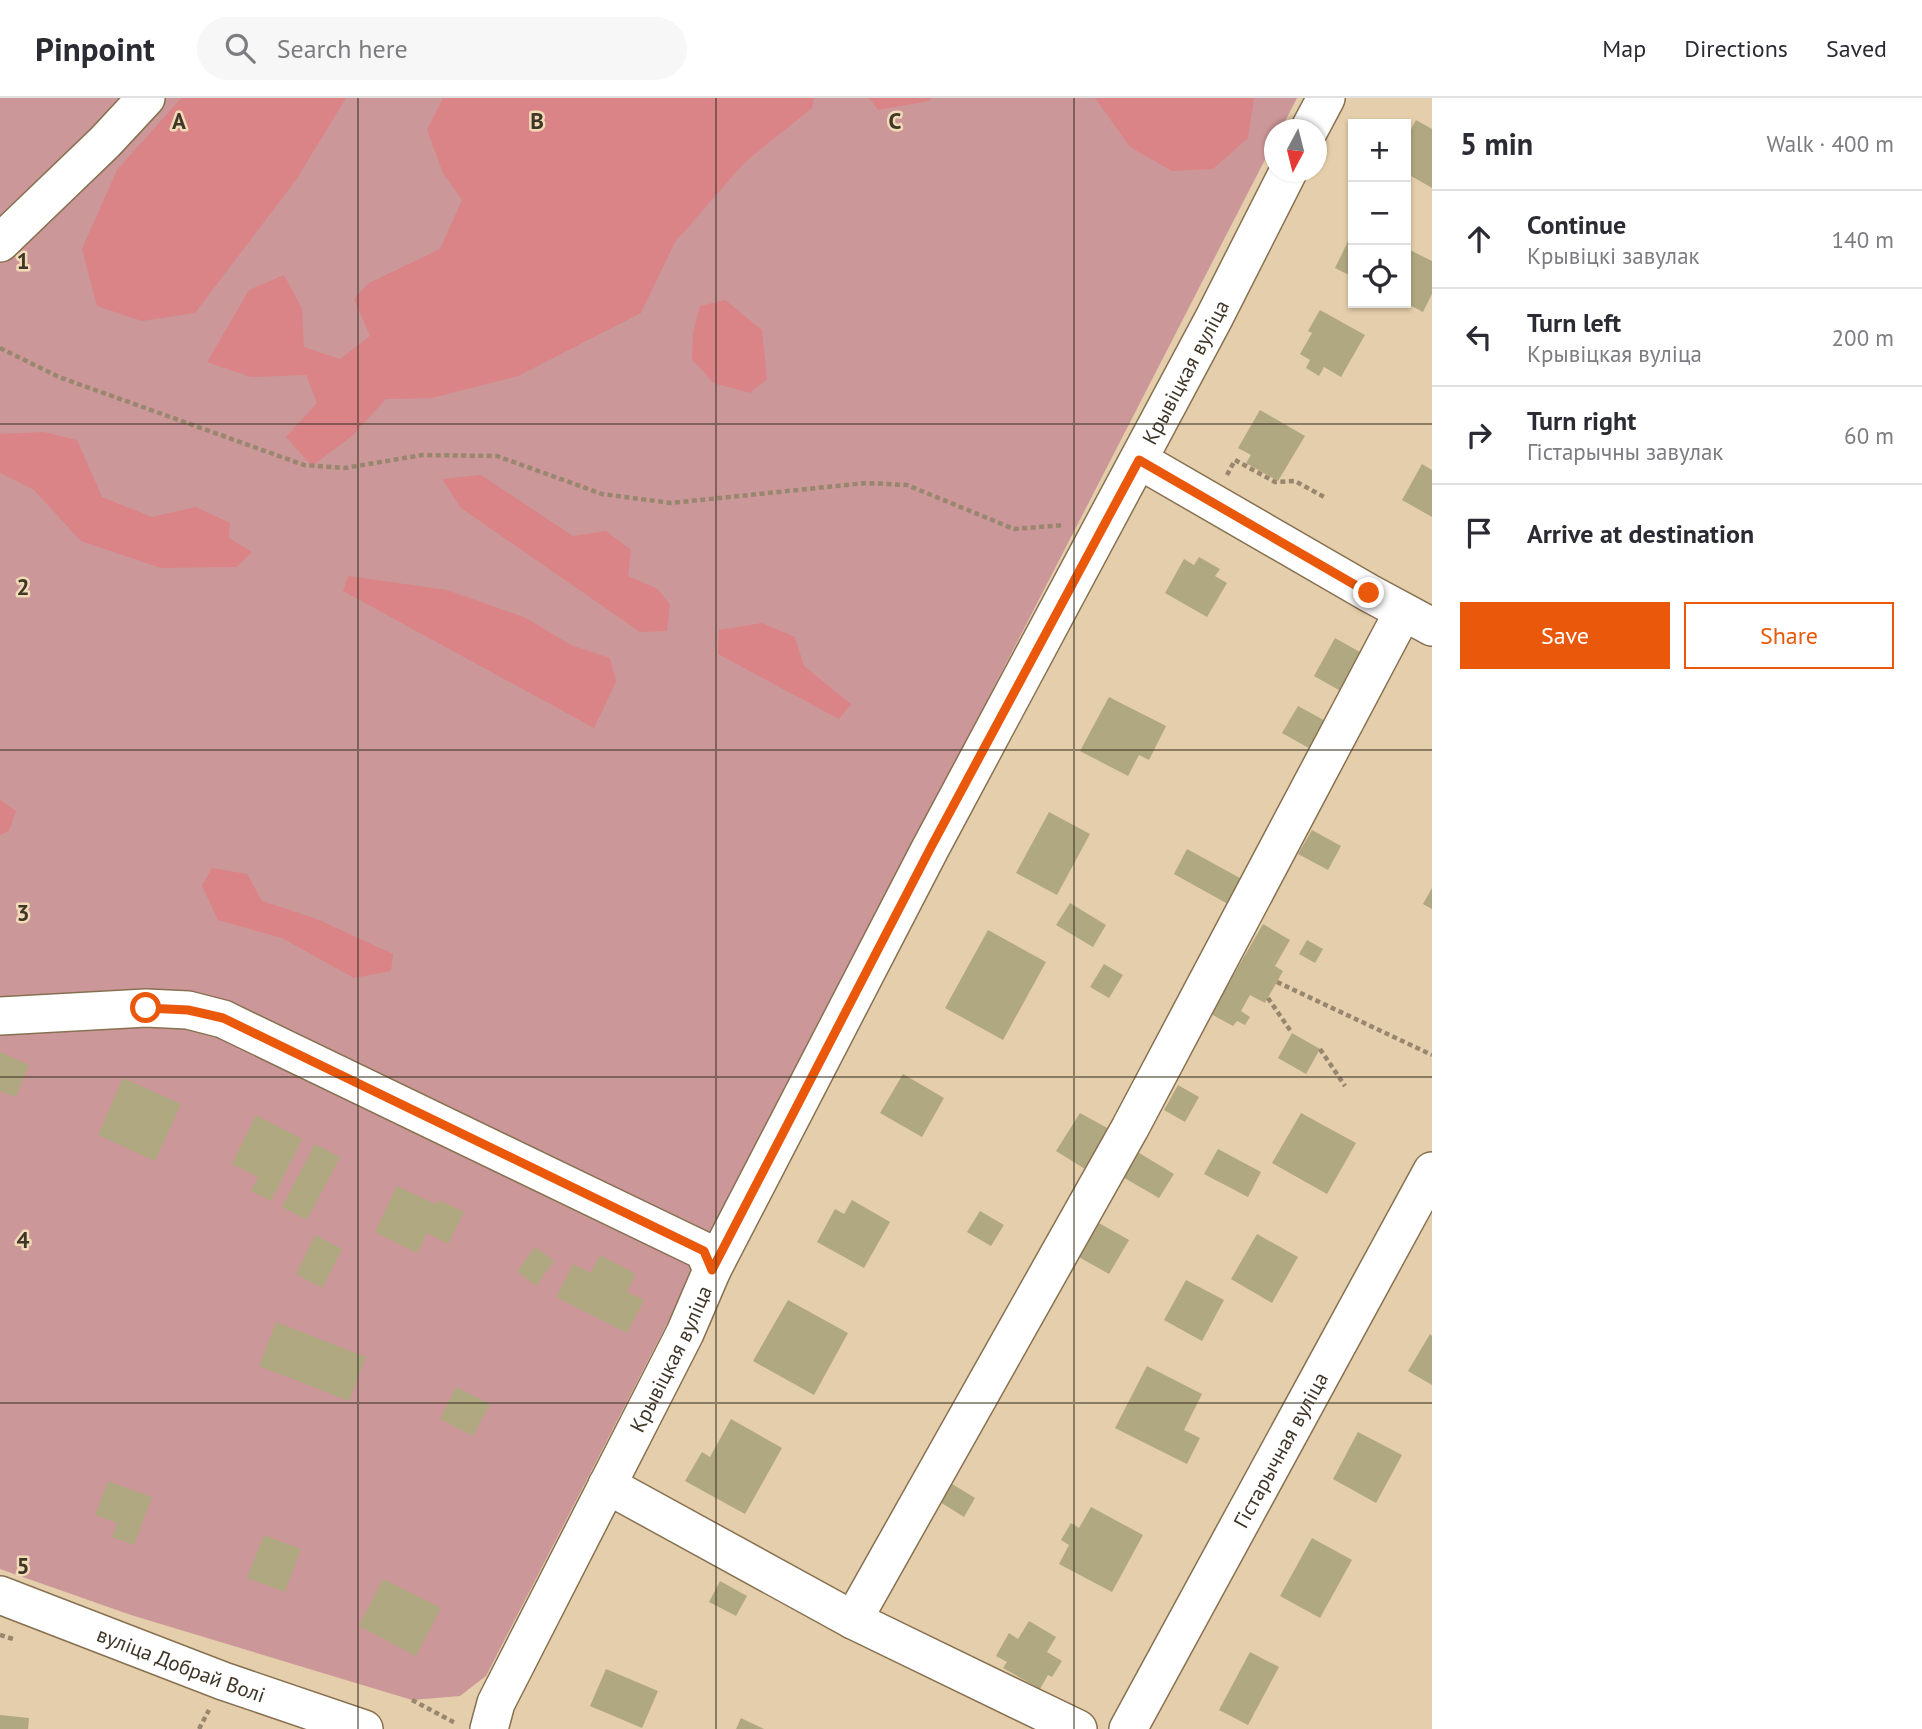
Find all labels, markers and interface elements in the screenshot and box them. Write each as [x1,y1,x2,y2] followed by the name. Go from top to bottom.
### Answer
[197,17,687,80] search box
[35,27,155,70] text: Pinpoint
[221,29,259,67] icon: search
[277,32,408,65] text: Search here
[1602,33,1646,64] text: Map
[1684,33,1788,64] text: Directions
[1826,33,1887,64] text: Saved
[172,106,186,135] text: A
[530,106,544,135] text: B
[889,106,902,135] text: C
[1264,119,1327,182] north arrow
[1348,119,1411,308] map controls
[1348,119,1411,182] button: +
[1460,124,1533,163] text: 5 min
[1767,129,1894,158] text: Walk · 400 m
[1348,182,1411,245] button: −
[1527,208,1626,241] text: Continue
[1460,220,1498,258] icon: ahead
[1832,225,1894,254] text: 140 m
[1527,241,1700,270] text: Крывіцкі завулак
[1348,245,1411,308] button: locate
[16,246,30,275] text: 1
[1136,295,1235,449] street label: Крывіцкая вуліца
[1527,306,1621,339] text: Turn left
[1460,318,1498,356] icon: left
[1832,323,1894,352] text: 200 m
[1527,339,1702,368] text: Крывіцкая вуліца
[1527,404,1636,437] text: Turn right
[1460,416,1498,454] icon: right
[1844,421,1894,450] text: 60 m
[1527,437,1723,466] text: Гістарычны завулак
[1460,514,1498,552] icon: arrive
[1527,517,1754,550] text: Arrive at destination
[16,572,30,601] text: 2
[1353,577,1384,608] route end
[1460,602,1670,669] button: Save
[1684,602,1894,669] button: Share
[16,898,30,927] text: 3
[130,992,161,1023] route start
[16,1225,30,1254] text: 4
[623,1281,717,1437] street label: Крывіцкая вуліца
[1227,1367,1333,1532] street label: Гістарычная вуліца
[16,1551,30,1580] text: 5
[93,1620,269,1708] street label: вуліца Добрай Волі

